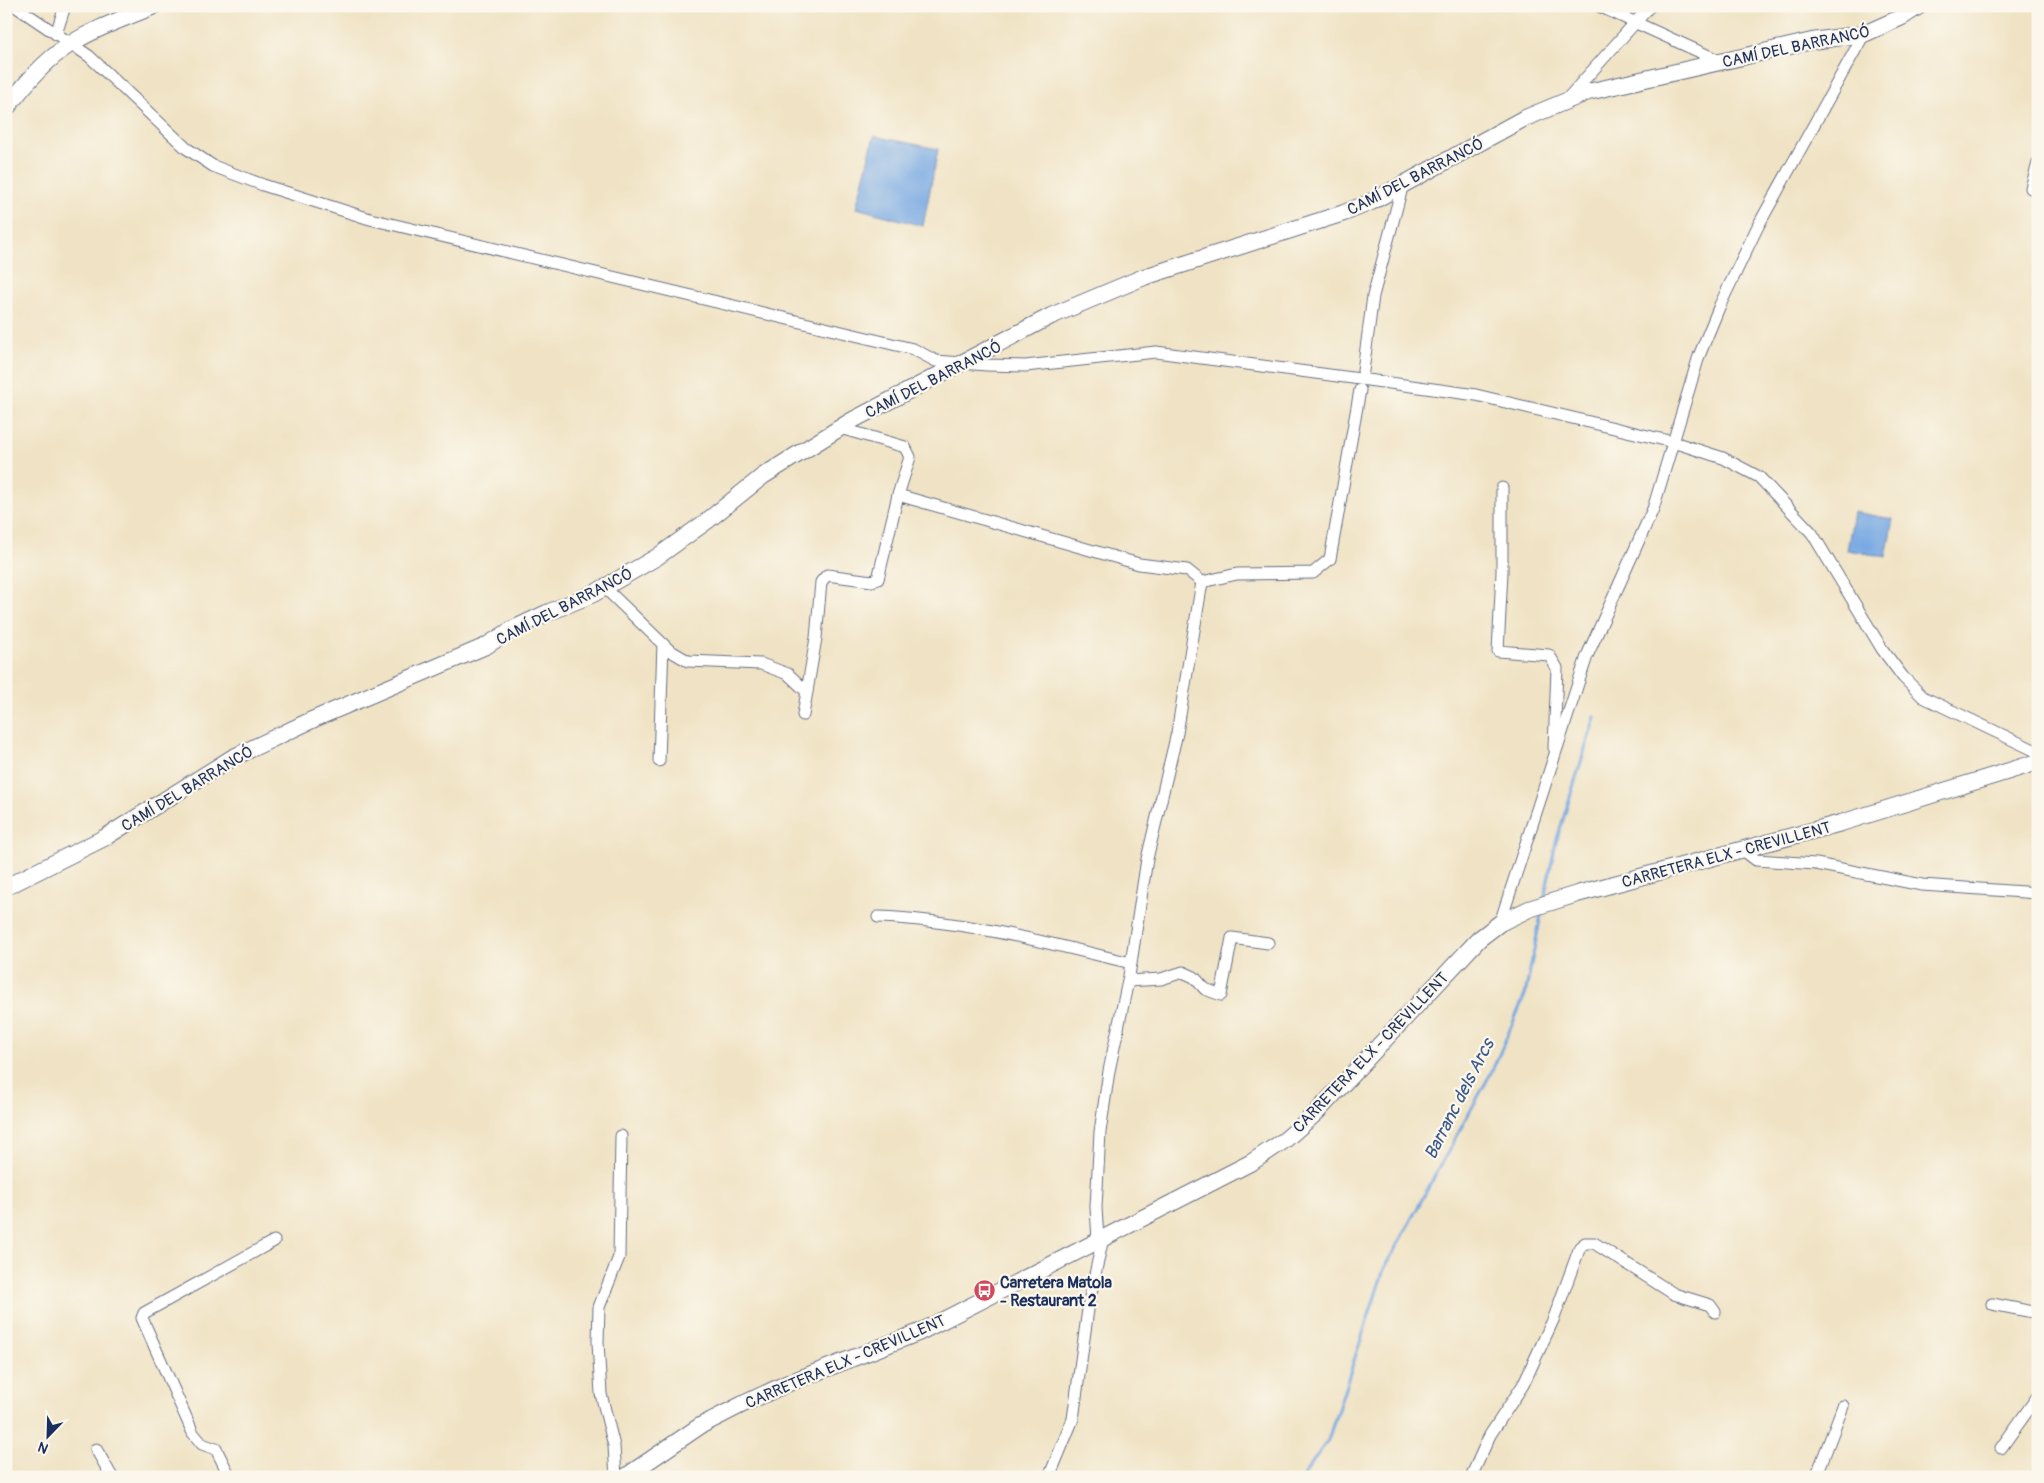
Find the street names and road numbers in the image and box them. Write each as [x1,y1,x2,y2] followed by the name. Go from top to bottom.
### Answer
[1720,21,1872,72] street label: CAMÍ DEL BARRANCÓ
[1343,133,1487,220] street label: CAMÍ DEL BARRANCÓ
[861,336,1005,423] street label: CAMÍ DEL BARRANCÓ
[492,563,636,650] street label: CAMÍ DEL BARRANCÓ
[117,741,257,836] street label: CAMÍ DEL BARRANCÓ
[1620,817,1833,893] street label: CARRETERA ELX - CREVILLENT
[1289,968,1453,1137] street label: CARRETERA ELX - CREVILLENT
[742,1311,949,1413] street label: CARRETERA ELX - CREVILLENT

